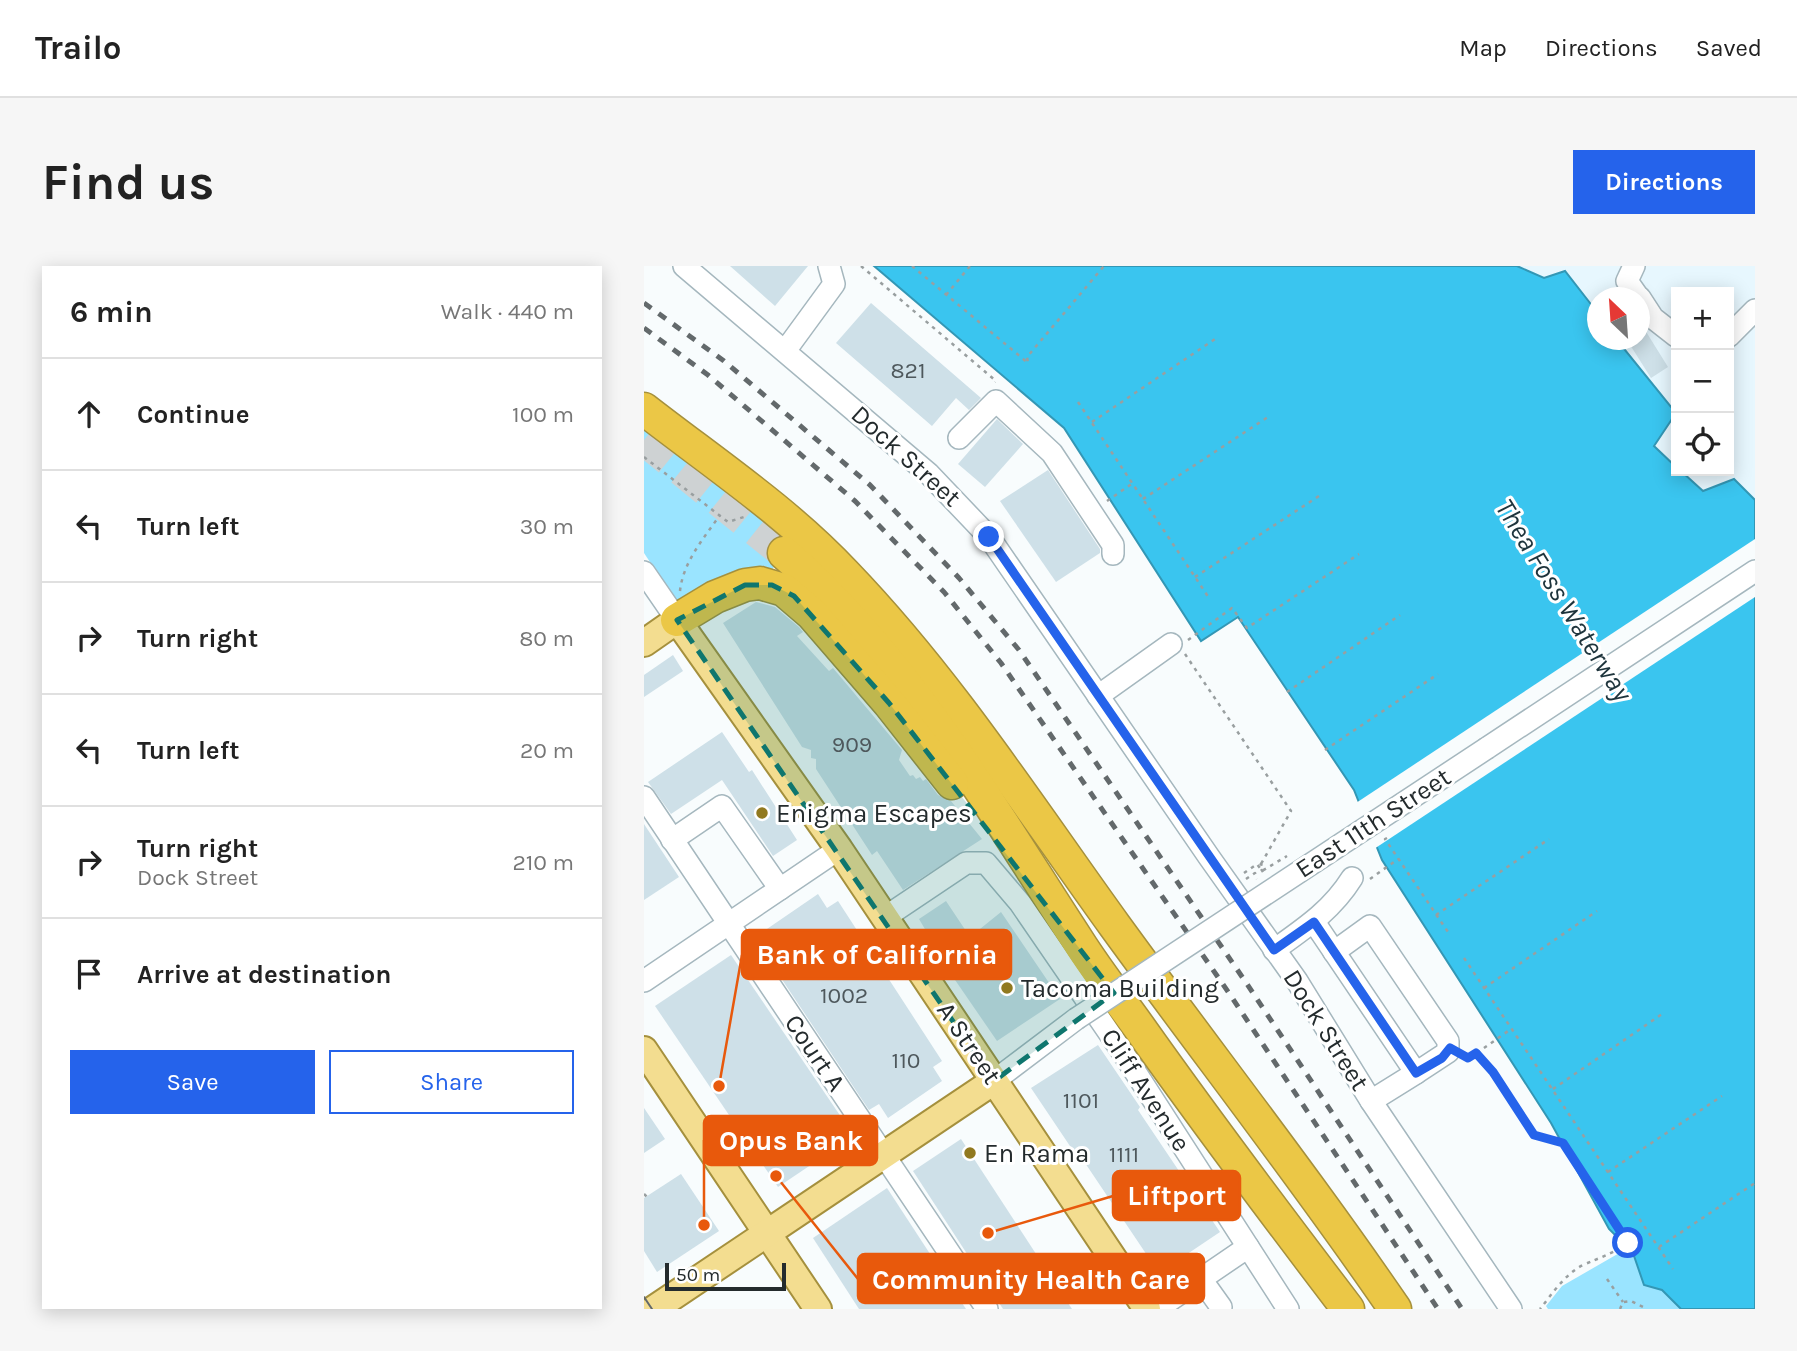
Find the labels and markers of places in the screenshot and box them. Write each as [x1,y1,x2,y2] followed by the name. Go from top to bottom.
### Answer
[776,798,972,829] place label: Enigma Escapes
[754,805,770,821] marker: Enigma Escapes
[742,930,1011,979] callout: Bank of California
[1021,973,1219,1004] place label: Tacoma Building
[999,980,1015,996] marker: Tacoma Building
[704,1116,877,1165] callout: Opus Bank
[984,1138,1089,1169] place label: En Rama
[962,1145,978,1161] marker: En Rama
[1113,1171,1240,1220] callout: Liftport
[858,1254,1204,1303] callout: Community Health Care

